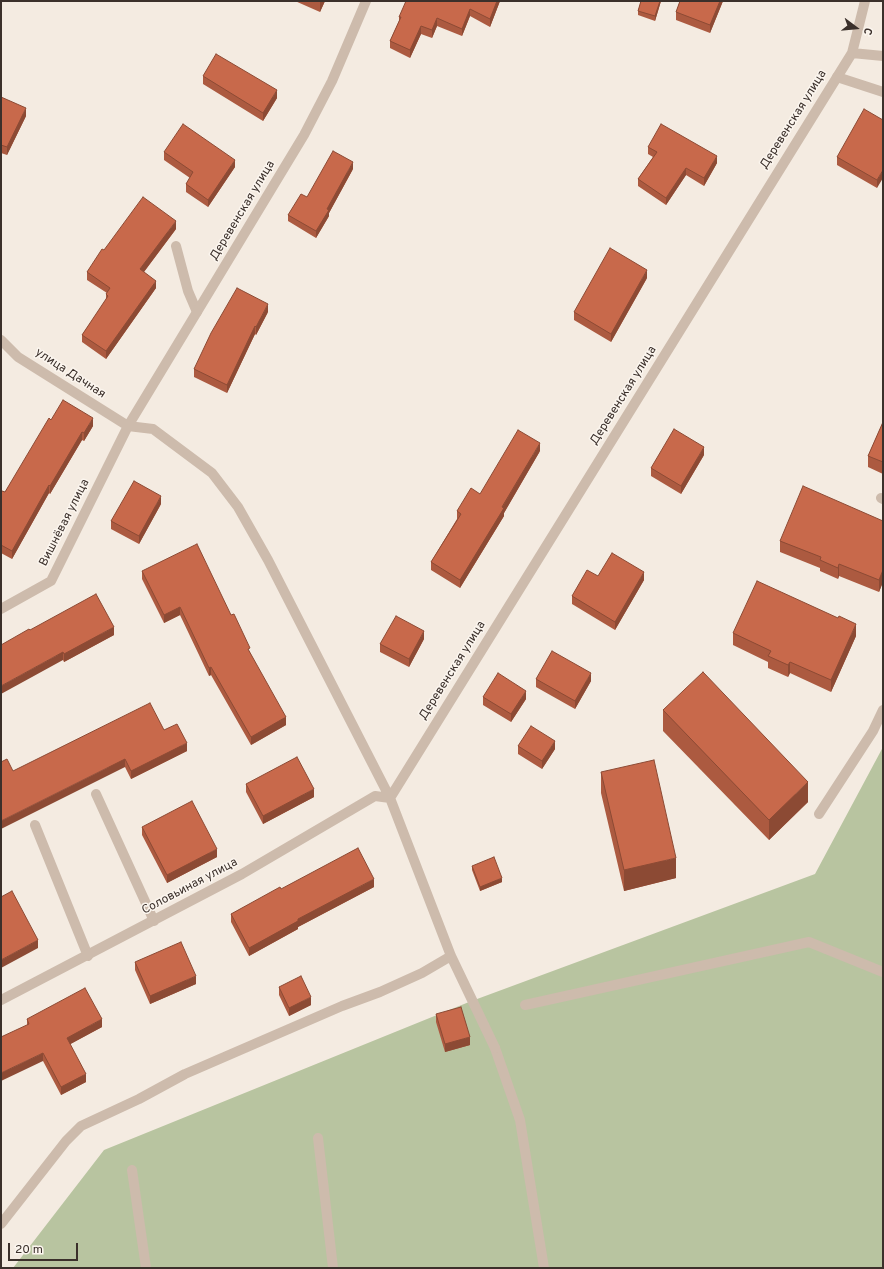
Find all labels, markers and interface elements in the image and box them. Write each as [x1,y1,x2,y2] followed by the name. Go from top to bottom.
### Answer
[836,8,876,48] north arrow
[860,26,875,37] text: С
[758,68,830,172] street label: Деревенская улица
[207,158,279,264] street label: Деревенская улица
[588,344,660,448] street label: Деревенская улица
[32,346,108,402] street label: улица Дачная
[37,477,93,569] street label: Вишнёвая улица
[417,619,489,723] street label: Деревенская улица
[140,856,240,918] street label: Соловьиная улица
[10,1235,80,1261] scale bar
[15,1242,43,1258] text: 20 m

